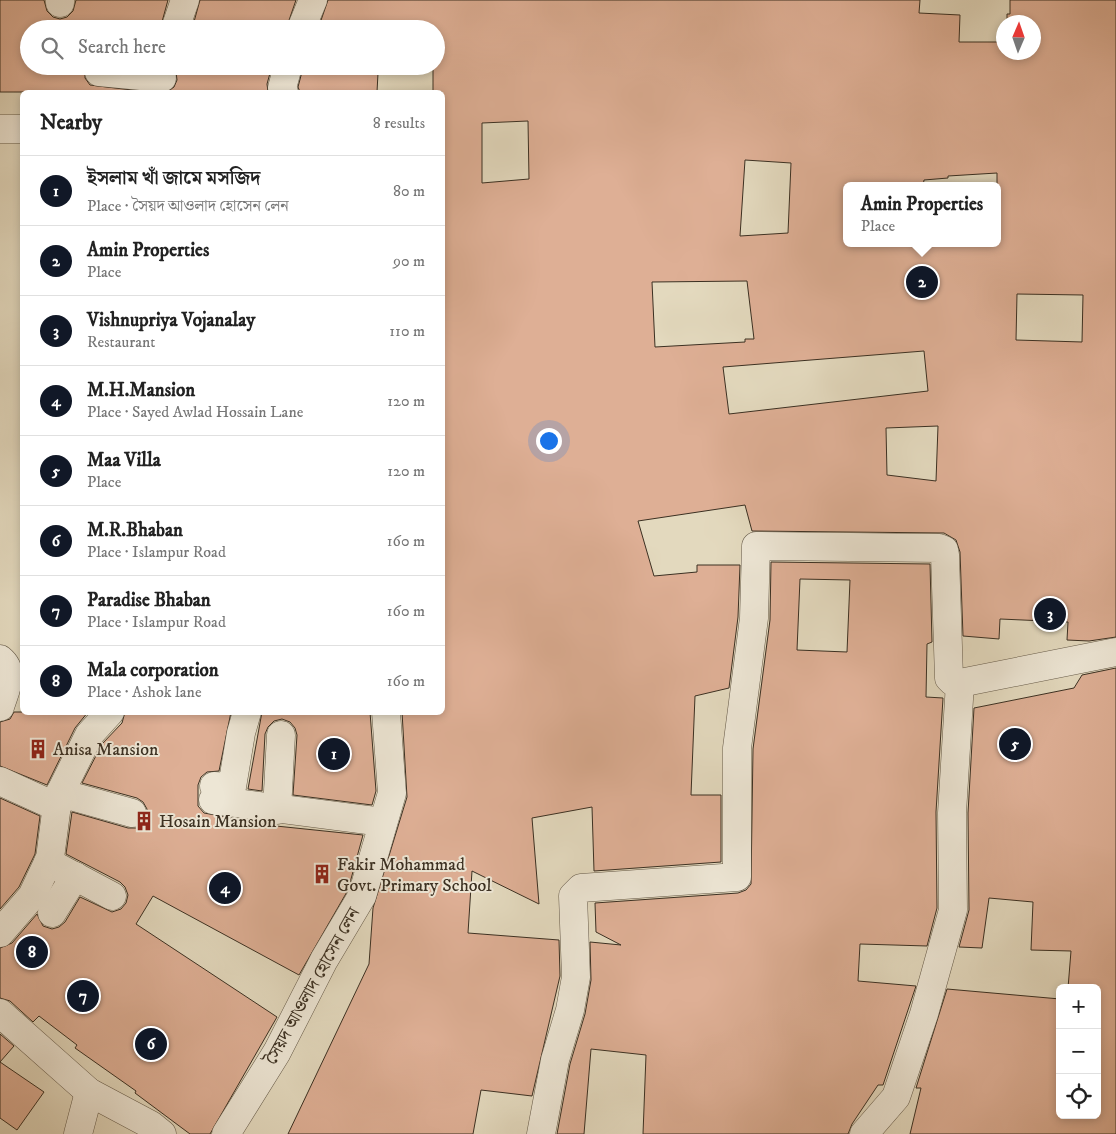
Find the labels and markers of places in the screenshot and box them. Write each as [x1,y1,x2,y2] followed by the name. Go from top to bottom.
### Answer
[906,263,938,301] pin: 2
[1034,595,1066,633] pin: 3
[999,725,1031,763] pin: 5
[318,735,350,773] pin: 1
[27,738,49,760] building icon: Anisa Mansion
[53,739,159,761] place label: Anisa Mansion
[133,810,155,832] building icon: Hosain Mansion
[159,811,277,833] place label: Hosain Mansion
[337,854,492,897] place label: Fakir Mohammad Govt. Primary School
[311,863,333,885] building icon: Fakir Mohammad Govt. Primary School
[209,869,241,907] pin: 4
[16,933,48,971] pin: 8
[67,977,99,1015] pin: 7
[135,1025,167,1063] pin: 6

